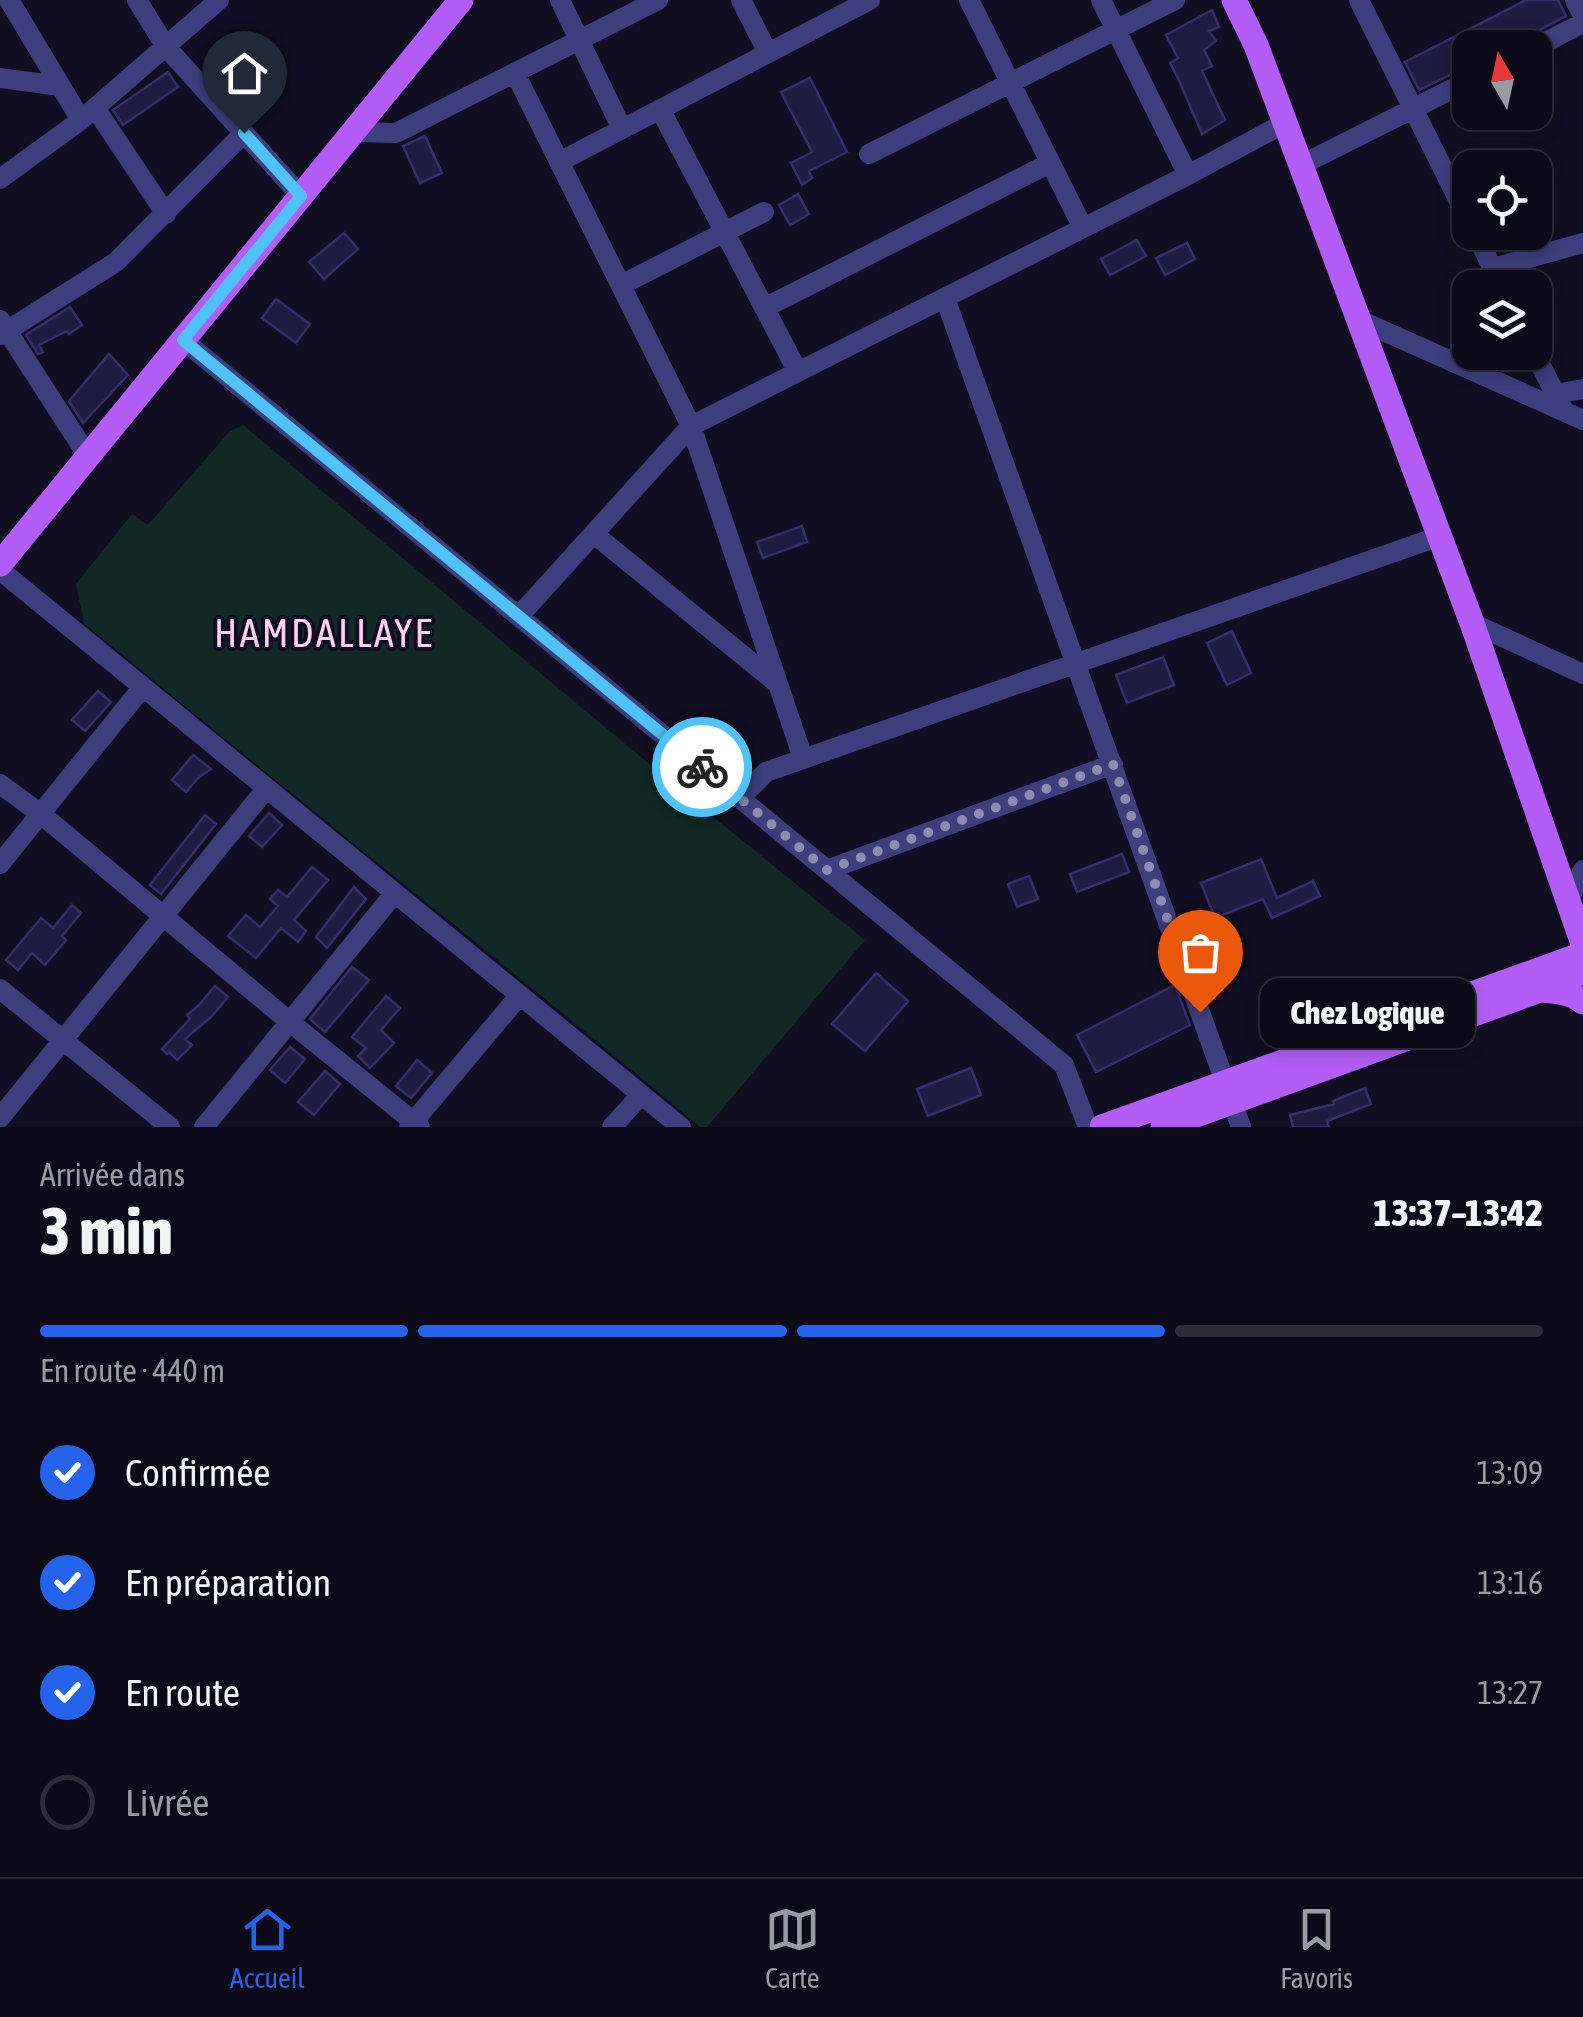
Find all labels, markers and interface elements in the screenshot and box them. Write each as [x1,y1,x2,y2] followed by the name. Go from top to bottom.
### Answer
[1452,30,1552,130] north arrow
[1452,30,1552,370] map controls
[202,31,287,134] pin
[217,46,272,101] icon: home
[1452,150,1552,250] button: locate
[1452,270,1552,370] button: layers
[214,610,434,655] district label: HAMDALLAYE
[652,717,752,817] courier
[675,740,730,795] icon: bike
[1158,910,1243,1013] pin
[1173,925,1228,980] icon: bag
[1260,977,1475,1047] callout: Chez Logique
[1290,994,1445,1031] text: Chez Logique
[40,1156,185,1193] text: Arrivée dans
[1373,1191,1543,1234] text: 13:37–13:42
[40,1193,173,1268] text: 3 min
[40,1352,225,1389] text: En route · 440 m
[40,1445,95,1500] icon: check
[125,1451,271,1494] text: Confirmée
[1477,1454,1543,1491] text: 13:09
[40,1555,95,1610] icon: check
[125,1561,331,1604] text: En préparation
[1477,1564,1543,1601] text: 13:16
[40,1665,95,1720] icon: check
[125,1671,240,1714] text: En route
[1477,1674,1543,1711] text: 13:27
[125,1781,210,1824] text: Livrée
[230,1902,305,1994] tab: Accueil
[765,1902,820,1994] tab: Carte
[1280,1902,1353,1994] tab: Favoris

